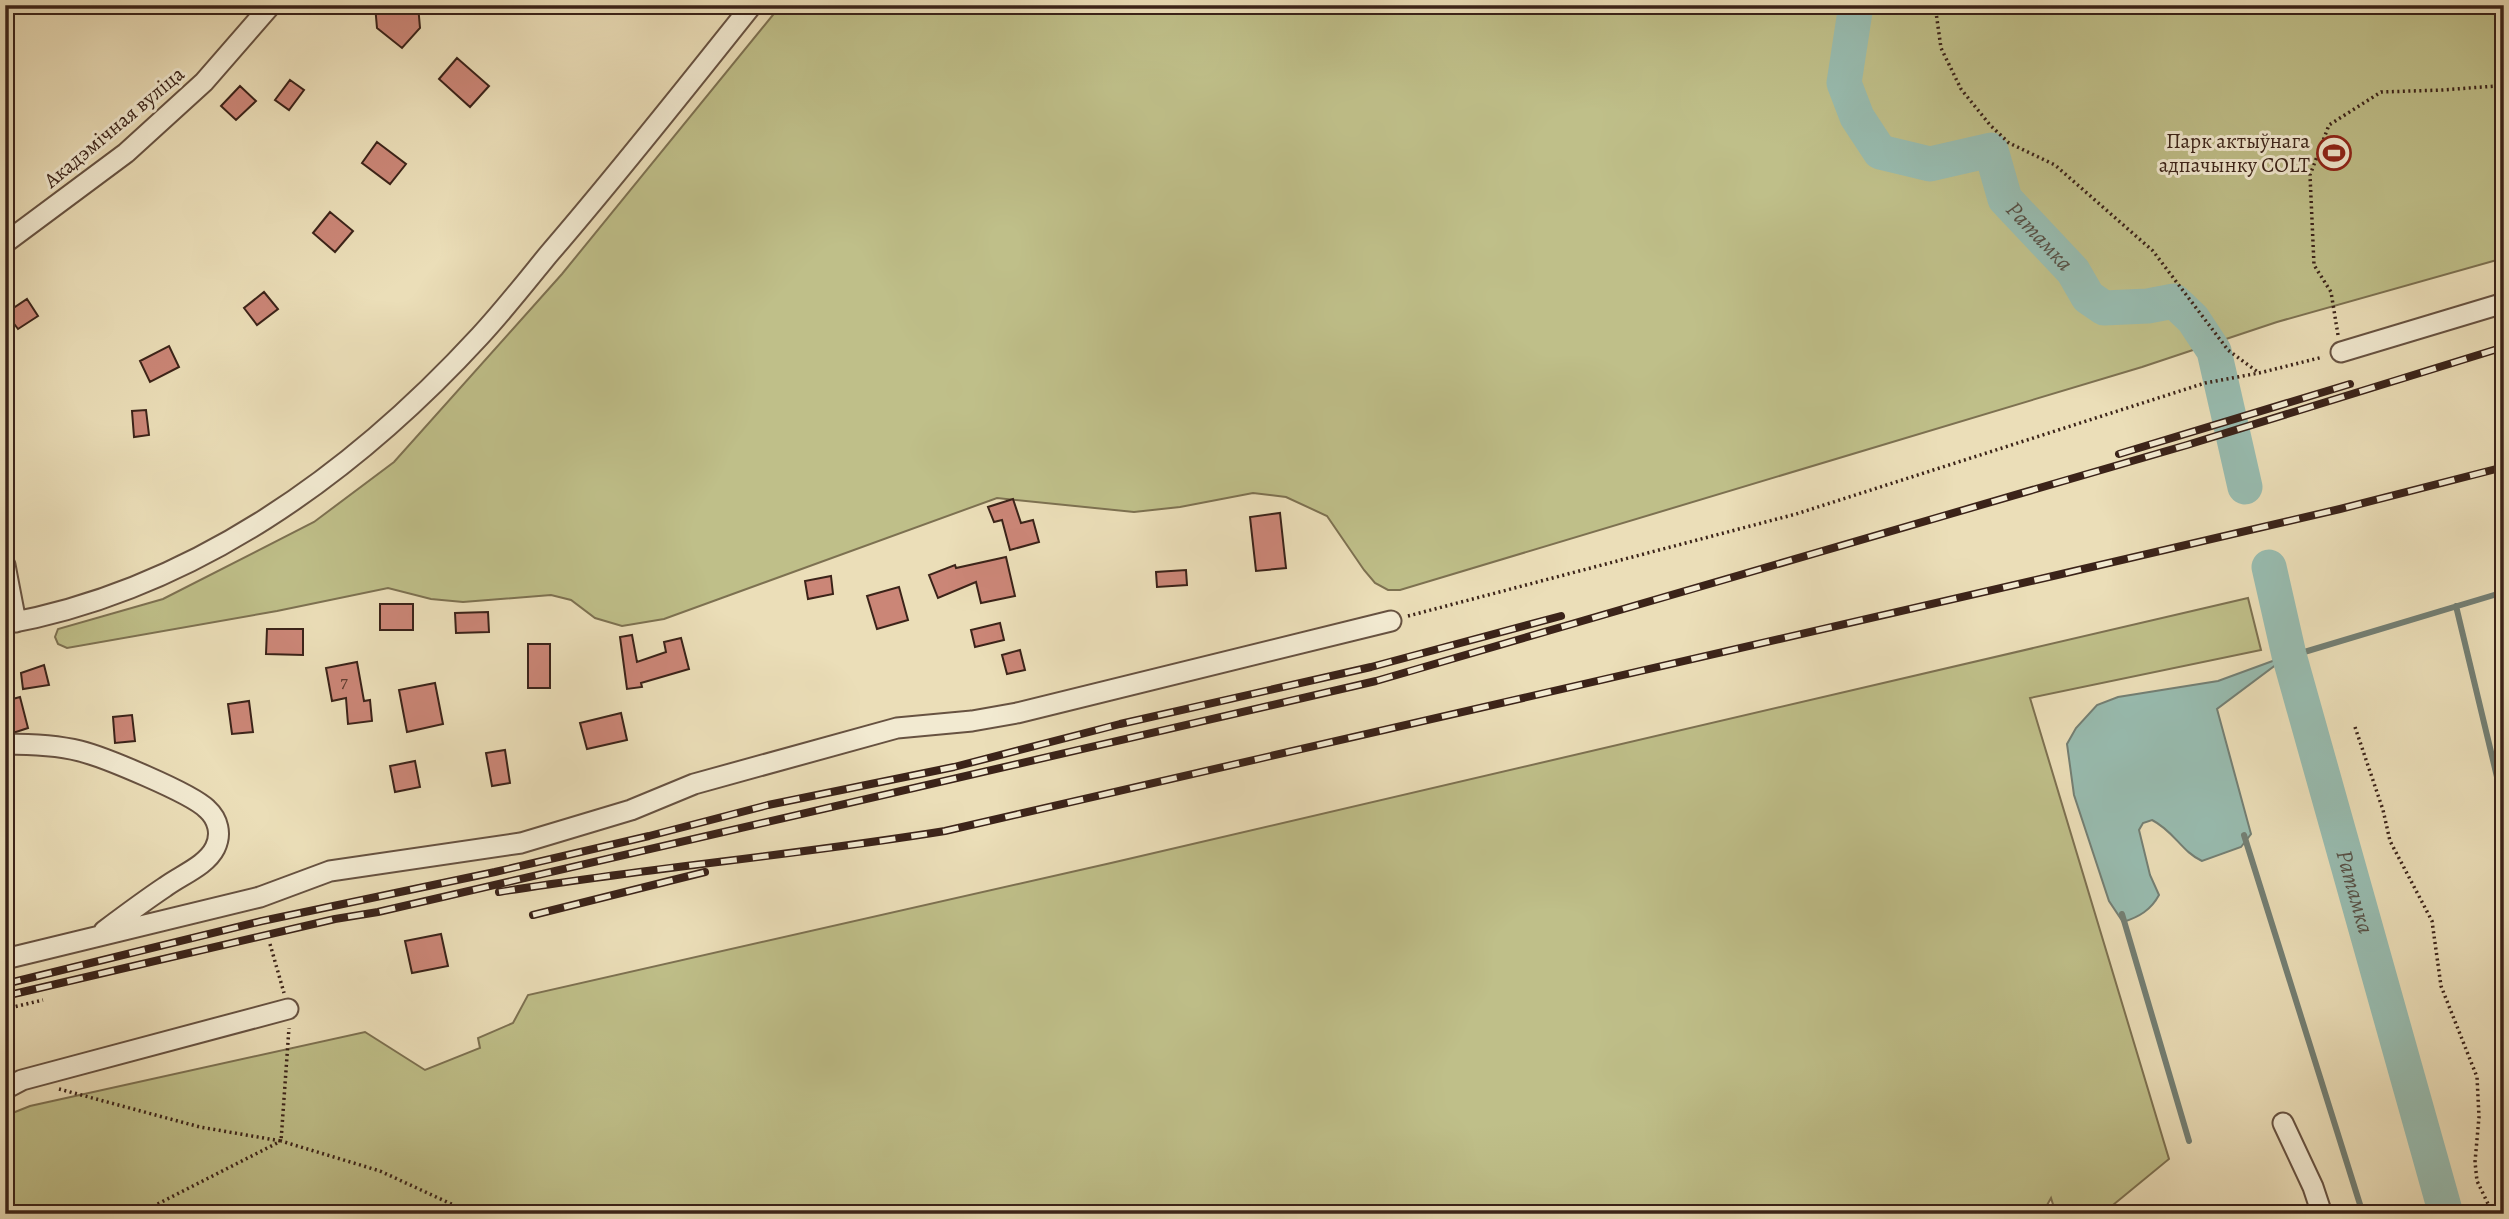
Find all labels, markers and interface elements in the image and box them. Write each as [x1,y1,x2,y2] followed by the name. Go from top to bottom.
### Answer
[37,60,190,195] street label: Акадэмічная вуліца
[2159,127,2311,179] place label: Парк актыўнага адпачынку COLT
[2315,134,2353,172] sports icon: Парк актыўнага адпачынку COLT
[1999,194,2081,278] water label: Ратамка
[340,669,348,693] house number: 7
[2329,846,2382,937] water label: Ратамка

